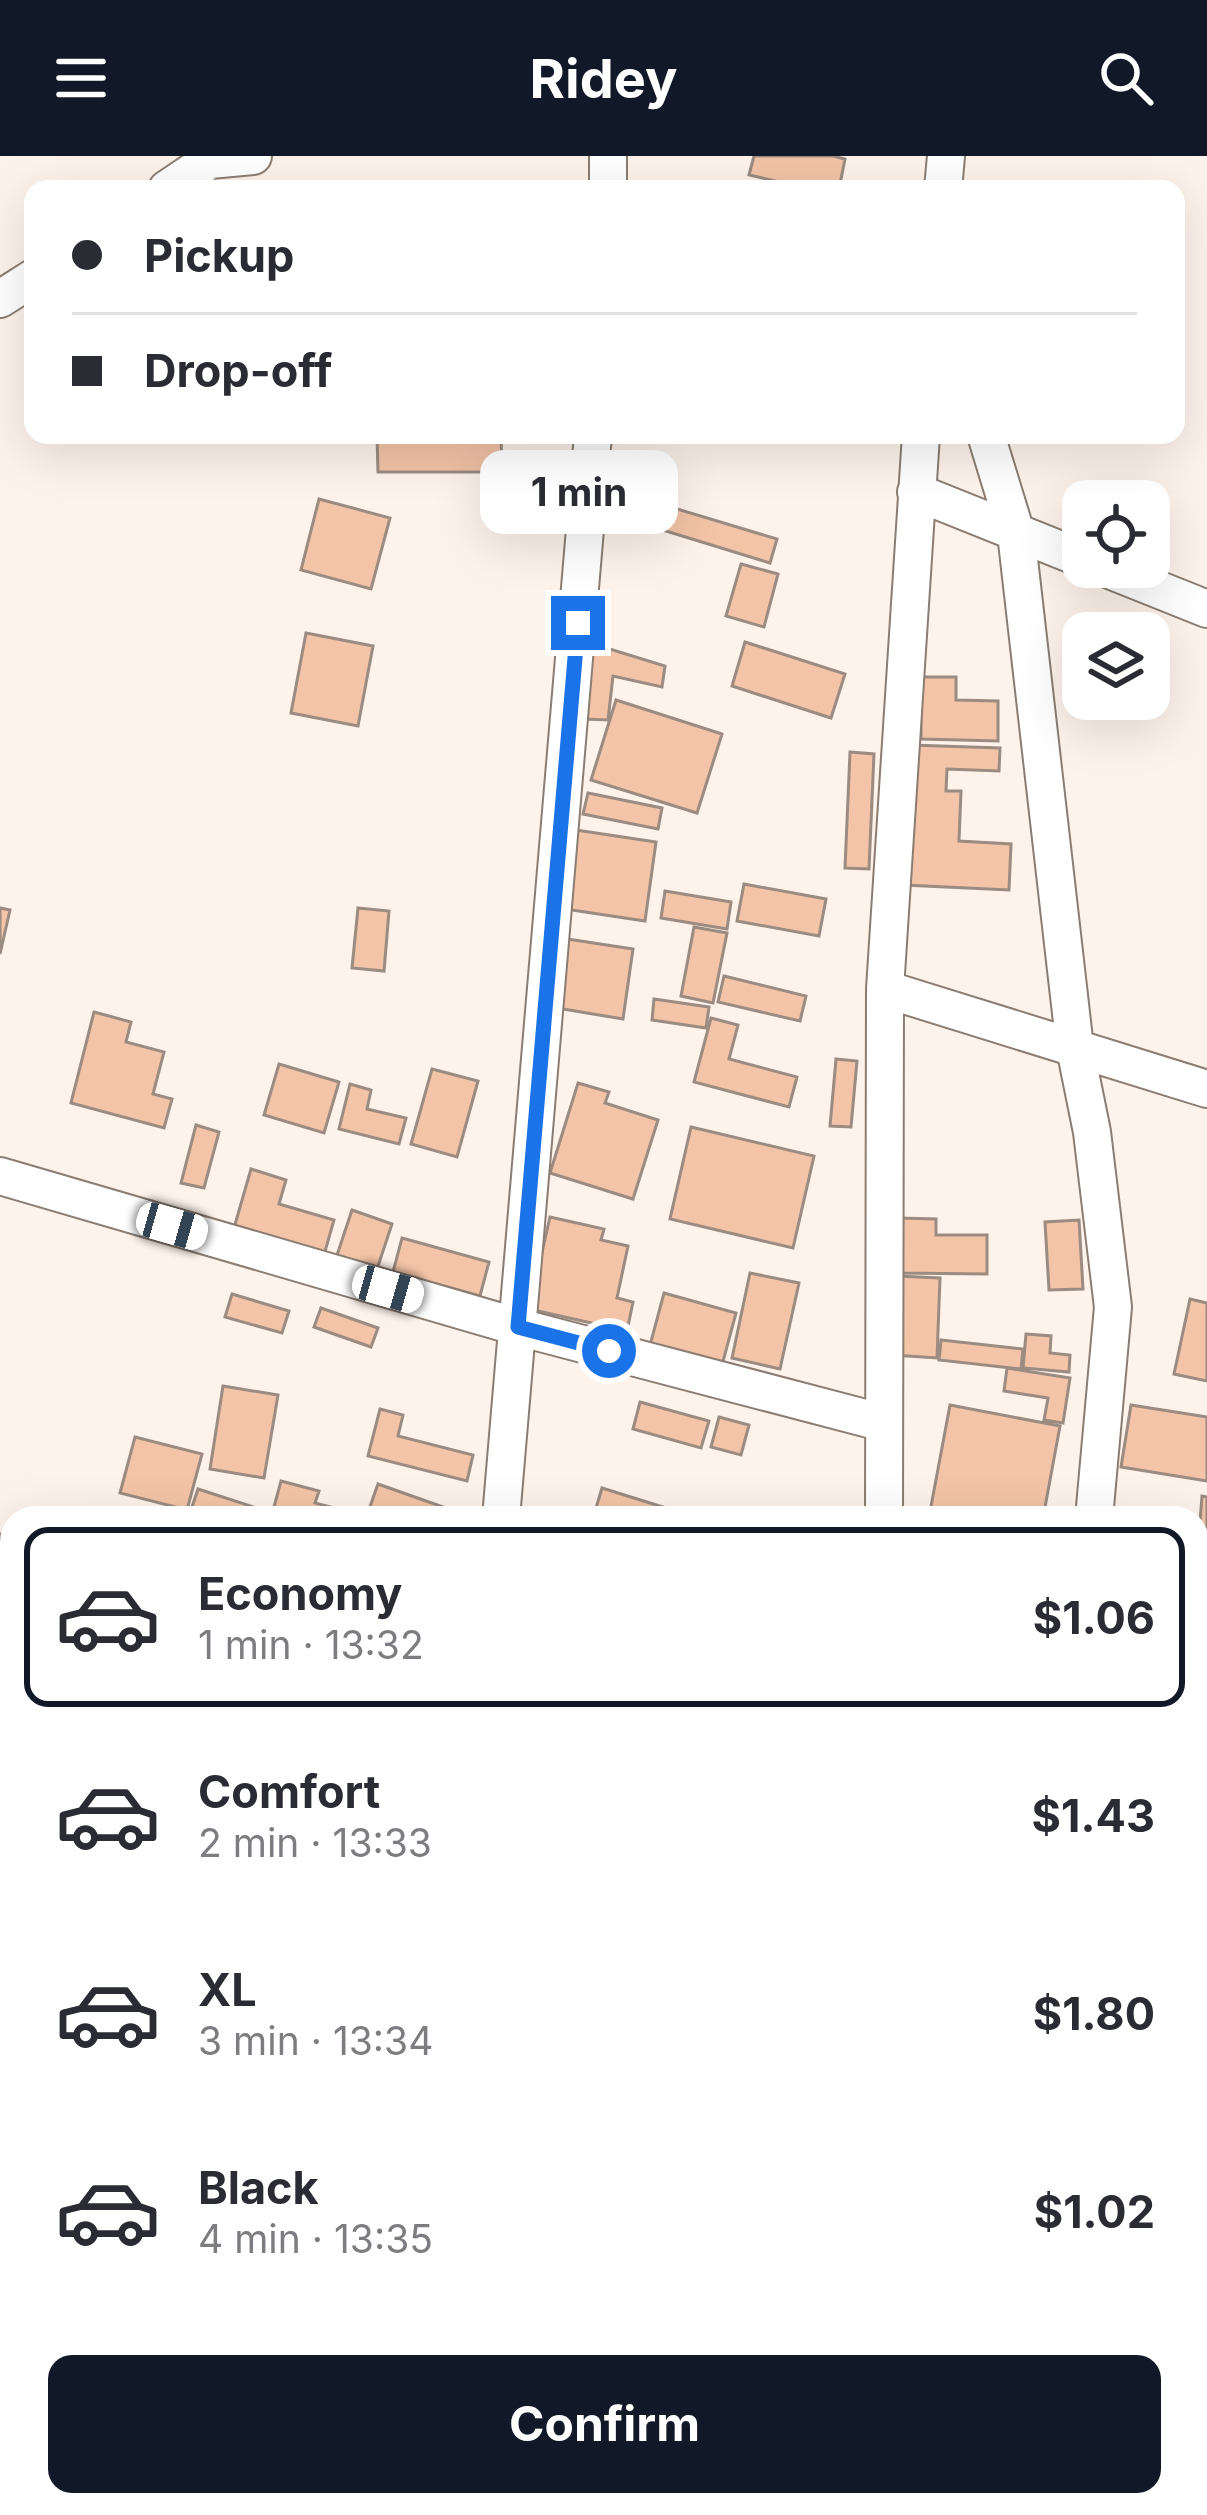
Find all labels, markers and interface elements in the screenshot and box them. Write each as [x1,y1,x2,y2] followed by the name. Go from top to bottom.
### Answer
[48,45,114,111] icon: menu
[1093,45,1159,111] icon: search
[530,46,677,111] text: Ridey
[144,228,294,283] text: Pickup
[144,343,332,398] text: Drop-off
[479,449,677,533] callout: 1 min
[531,468,627,515] text: 1 min
[1062,480,1170,720] map controls
[1062,480,1170,588] button: locate
[551,596,605,650] route end
[1062,612,1170,720] button: layers
[132,1199,212,1253] car
[348,1262,428,1316] car
[582,1324,636,1378] route start
[54,1563,162,1671] icon: car
[198,1566,402,1621] text: Economy
[1033,1590,1155,1645] text: $1.06
[198,1621,424,1668] text: 1 min · 13:32
[54,1761,162,1869] icon: car
[198,1764,380,1819] text: Comfort
[1032,1788,1155,1843] text: $1.43
[198,1819,432,1866] text: 2 min · 13:33
[54,1959,162,2067] icon: car
[198,1962,257,2017] text: XL
[1033,1986,1155,2041] text: $1.80
[198,2017,433,2064] text: 3 min · 13:34
[54,2157,162,2265] icon: car
[198,2160,319,2215] text: Black
[1034,2184,1155,2239] text: $1.02
[198,2215,433,2262] text: 4 min · 13:35
[48,2355,1161,2493] button: Confirm

